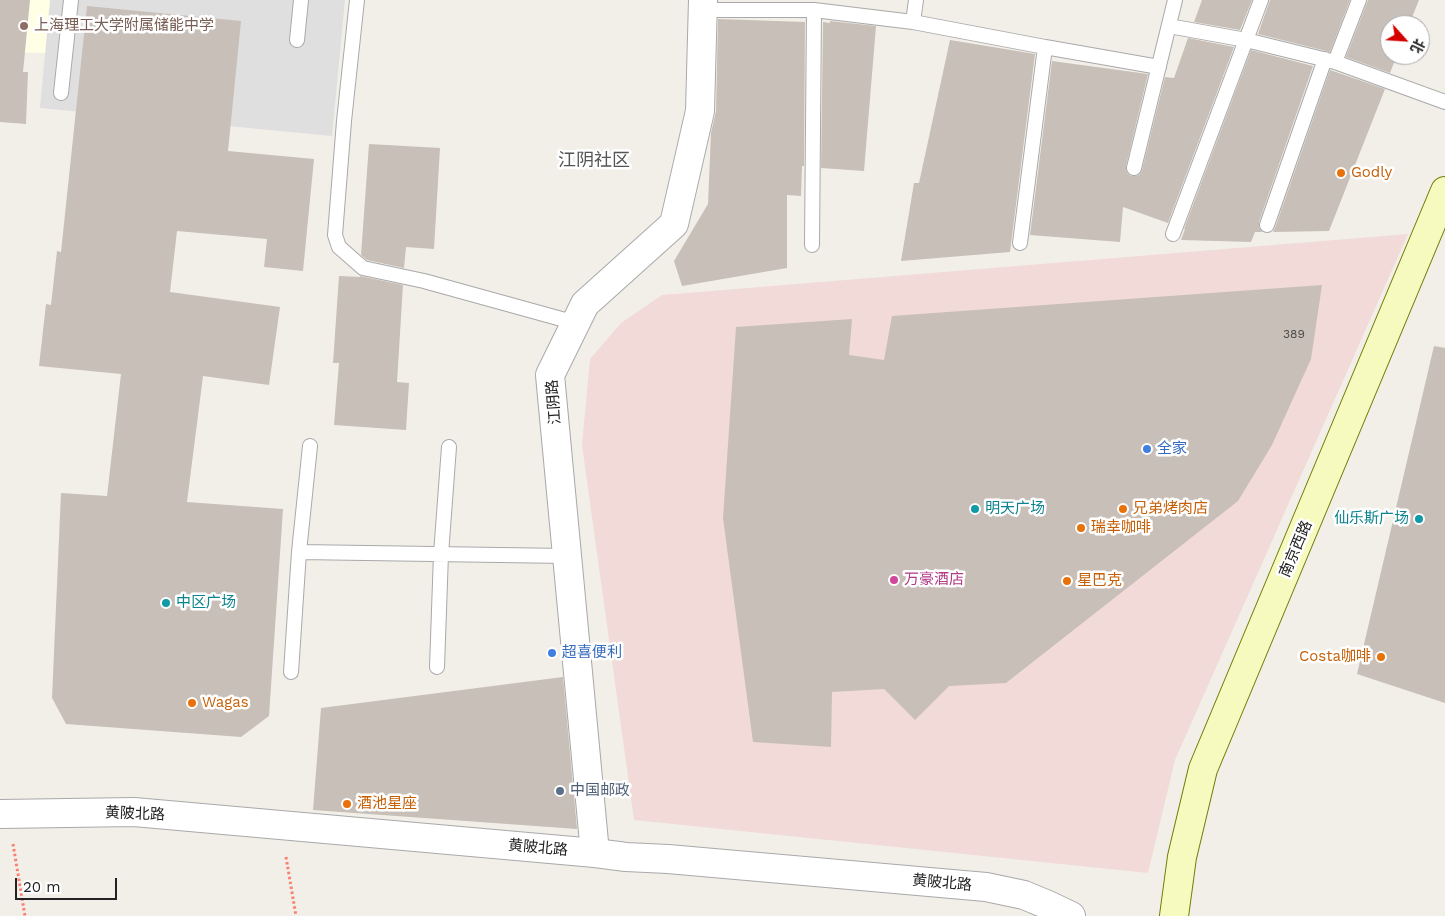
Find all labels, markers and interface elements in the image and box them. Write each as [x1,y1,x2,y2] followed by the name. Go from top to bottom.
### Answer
[1380,15,1430,65] north arrow
[34,17,214,35] place label: 上海理工大学附属储能中学
[18,20,30,32] marker: 上海理工大学附属储能中学
[1407,36,1428,56] text: 北
[558,150,630,172] district label: 江阴社区
[1351,164,1392,182] place label: Godly
[1335,167,1347,179] marker: Godly
[1283,327,1305,341] house number: 389
[543,379,565,425] street label: 江阴路
[1157,440,1187,458] place label: 全家
[1141,443,1153,455] marker: 全家
[985,500,1045,518] place label: 明天广场
[1133,500,1208,518] place label: 兄弟烤肉店
[969,503,981,515] marker: 明天广场
[1117,503,1129,515] marker: 兄弟烤肉店
[1334,510,1409,528] place label: 仙乐斯广场
[1413,513,1425,525] marker: 仙乐斯广场
[1276,518,1316,580] street label: 南京西路
[1091,519,1151,537] place label: 瑞幸咖啡
[1075,522,1087,534] marker: 瑞幸咖啡
[904,571,964,589] place label: 万豪酒店
[1077,572,1122,590] place label: 星巴克
[888,574,900,586] marker: 万豪酒店
[1061,575,1073,587] marker: 星巴克
[176,594,236,612] place label: 中区广场
[160,597,172,609] marker: 中区广场
[562,644,622,662] place label: 超喜便利
[546,647,558,659] marker: 超喜便利
[1299,648,1371,666] place label: Costa咖啡
[1375,651,1387,663] marker: Costa咖啡
[202,694,249,712] place label: Wagas
[186,697,198,709] marker: Wagas
[570,782,630,800] place label: 中国邮政
[554,785,566,797] marker: 中国邮政
[357,795,417,813] place label: 酒池星座
[341,798,353,810] marker: 酒池星座
[105,804,165,824] street label: 黄陂北路
[507,836,569,860] street label: 黄陂北路
[18,868,120,900] scale bar
[911,871,973,895] street label: 黄陂北路
[23,878,61,896] text: 20 m

